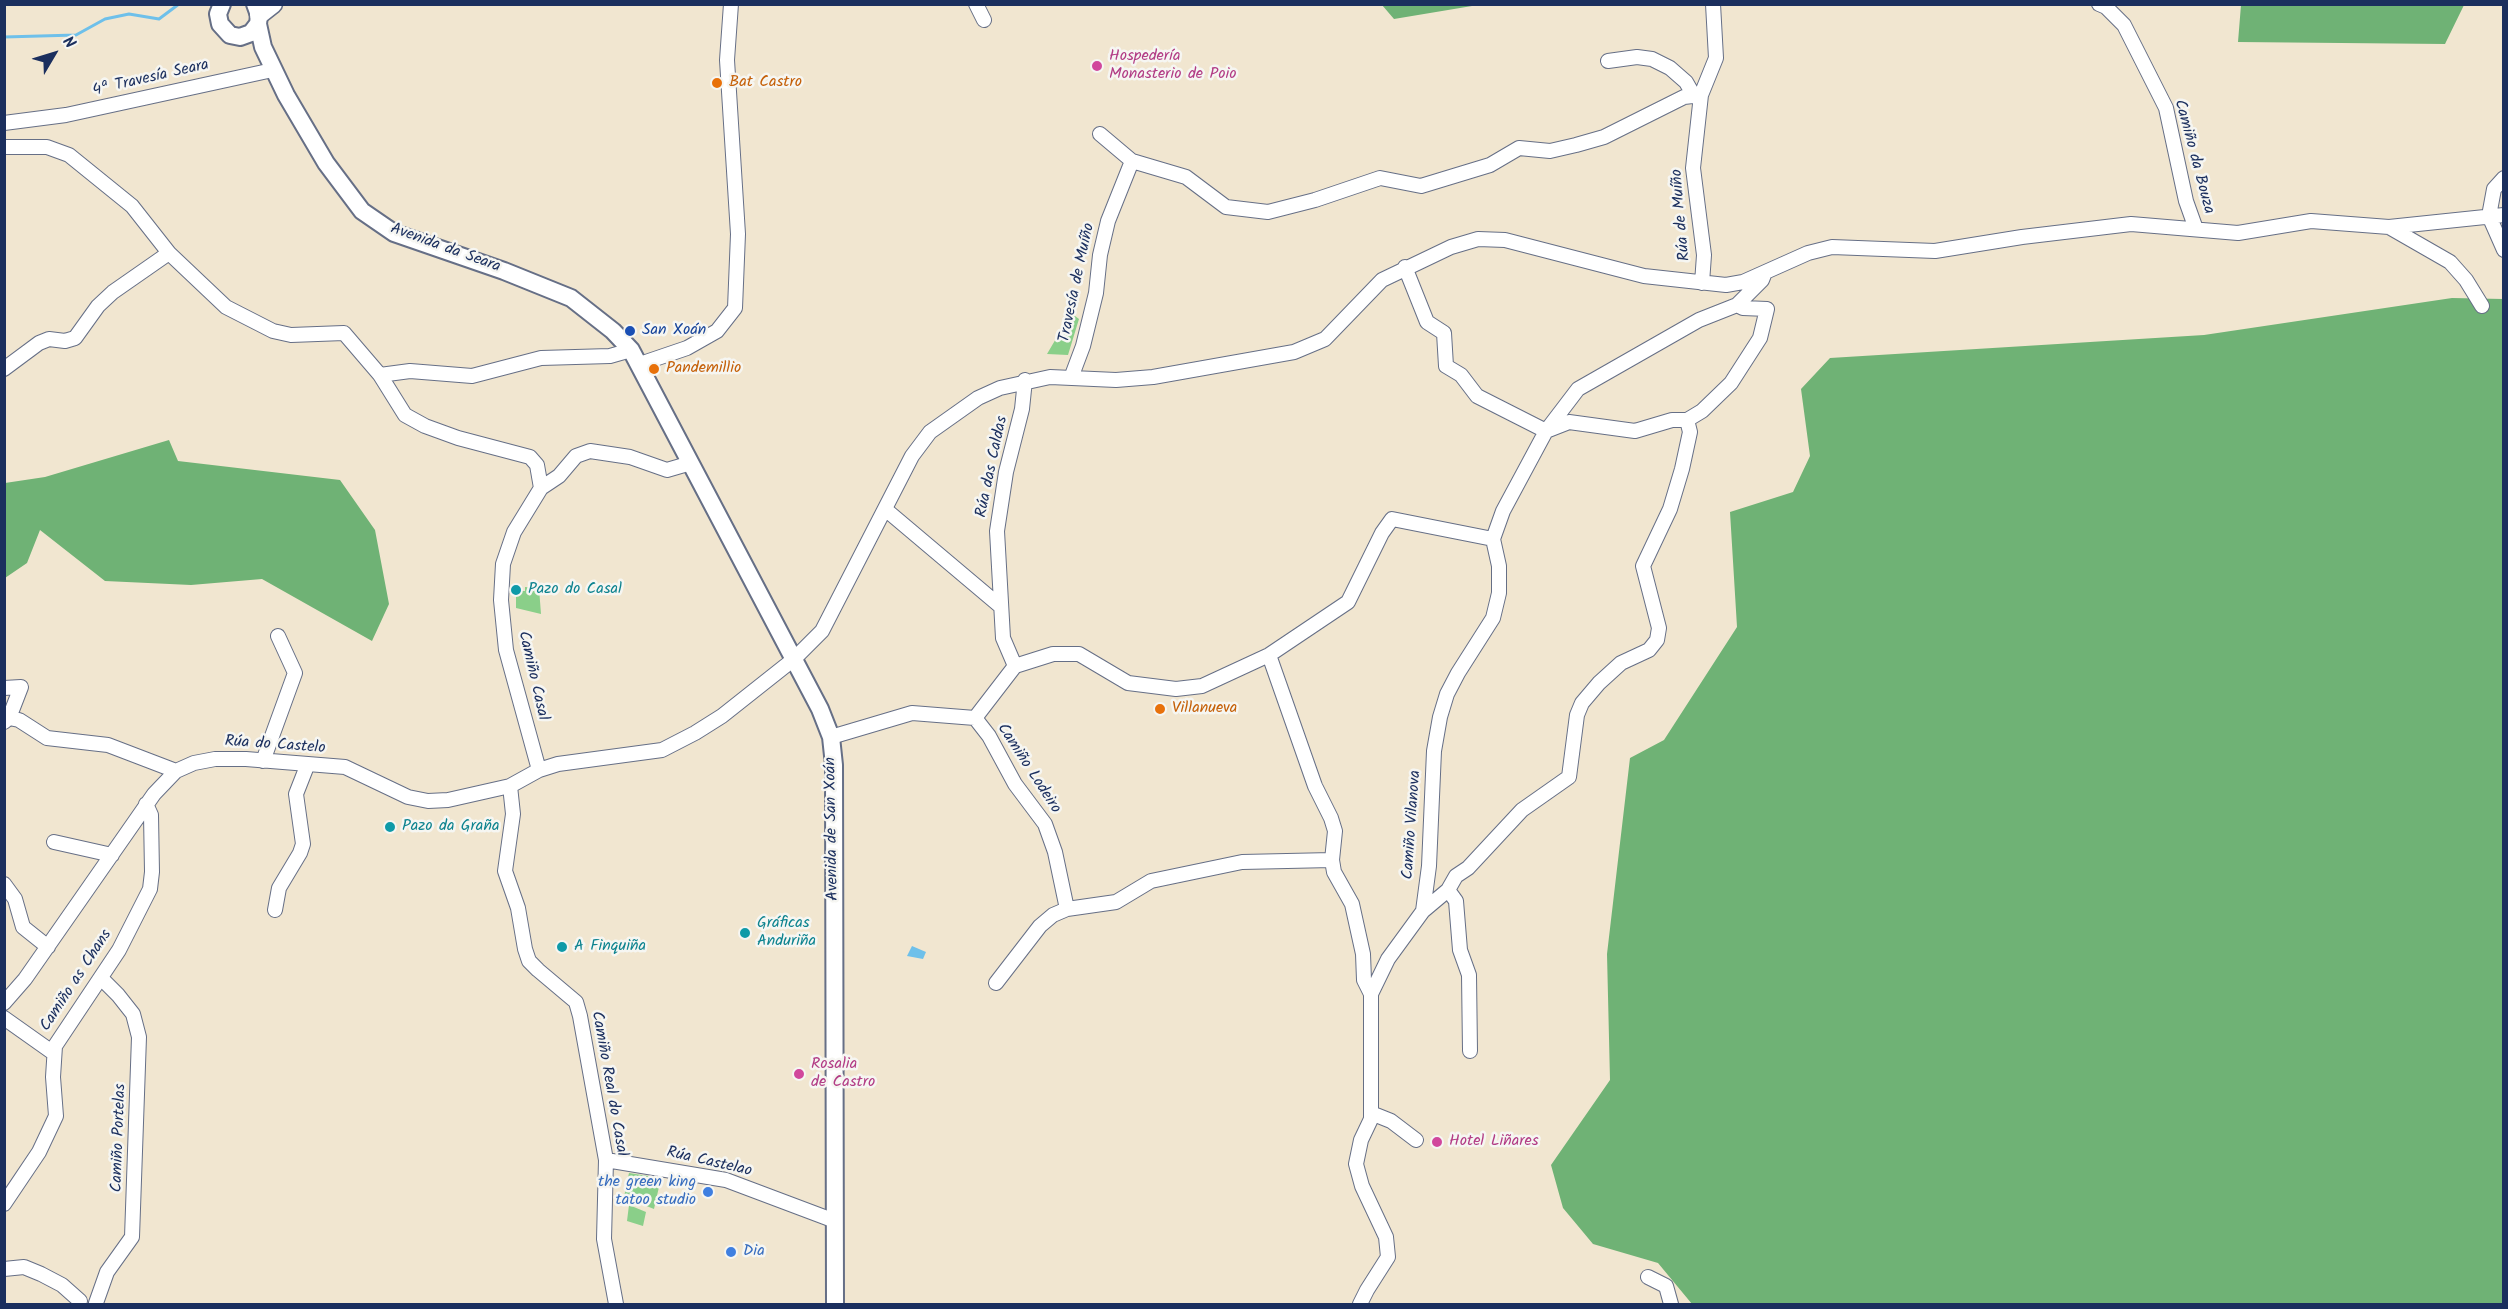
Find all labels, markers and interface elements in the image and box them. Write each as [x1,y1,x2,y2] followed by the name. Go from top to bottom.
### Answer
[24,24,84,84] north arrow
[56,31,82,54] text: N
[1109,47,1236,85] place label: Hospedería Monasterio de Poio
[91,56,211,102] street label: 4ª Travesía Seara
[1090,59,1104,73] marker: Hospedería Monasterio de Poio
[729,73,802,93] place label: Bat Castro
[710,76,724,90] marker: Bat Castro
[2169,98,2217,216] street label: Camiño da Bouza
[1668,168,1696,262] street label: Rúa de Muíño
[387,220,503,278] street label: Avenida da Seara
[1056,222,1100,344] street label: Travesía de Muíño
[642,321,706,341] place label: San Xoán
[623,324,637,338] marker: San Xoán
[666,359,741,379] place label: Pandemillio
[647,362,661,376] marker: Pandemillio
[973,415,1013,519] street label: Rúa das Caldas
[528,580,622,600] place label: Pazo do Casal
[509,583,523,597] marker: Pazo do Casal
[512,629,552,723] street label: Camiño Casal
[1172,699,1237,719] place label: Villanueva
[1153,702,1167,716] marker: Villanueva
[992,720,1064,818] street label: Camiño Lodeiro
[224,733,326,759] street label: Rúa do Castelo
[822,757,844,901] street label: Avenida de San Xoán
[1400,770,1426,880] street label: Camiño Vilanova
[402,817,499,837] place label: Pazo da Graña
[383,820,397,834] marker: Pazo da Graña
[757,914,816,952] place label: Gráficas Anduriña
[37,926,117,1036] street label: Camiño as Chans
[738,926,752,940] marker: Gráficas Anduriña
[574,937,646,957] place label: A Finquiña
[555,940,569,954] marker: A Finquiña
[586,1010,630,1158] street label: Camiño Real do Casal
[811,1055,875,1093] place label: Rosalia de Castro
[792,1067,806,1081] marker: Rosalia de Castro
[109,1083,131,1193] street label: Camiño Portelas
[1449,1132,1539,1152] place label: Hotel Liñares
[1430,1135,1444,1149] marker: Hotel Liñares
[665,1144,753,1182] street label: Rúa Castelao
[598,1173,696,1211] place label: the green king tatoo studio
[701,1185,715,1199] marker: the green king tatoo studio
[743,1242,765,1262] place label: Dia
[724,1245,738,1259] marker: Dia

